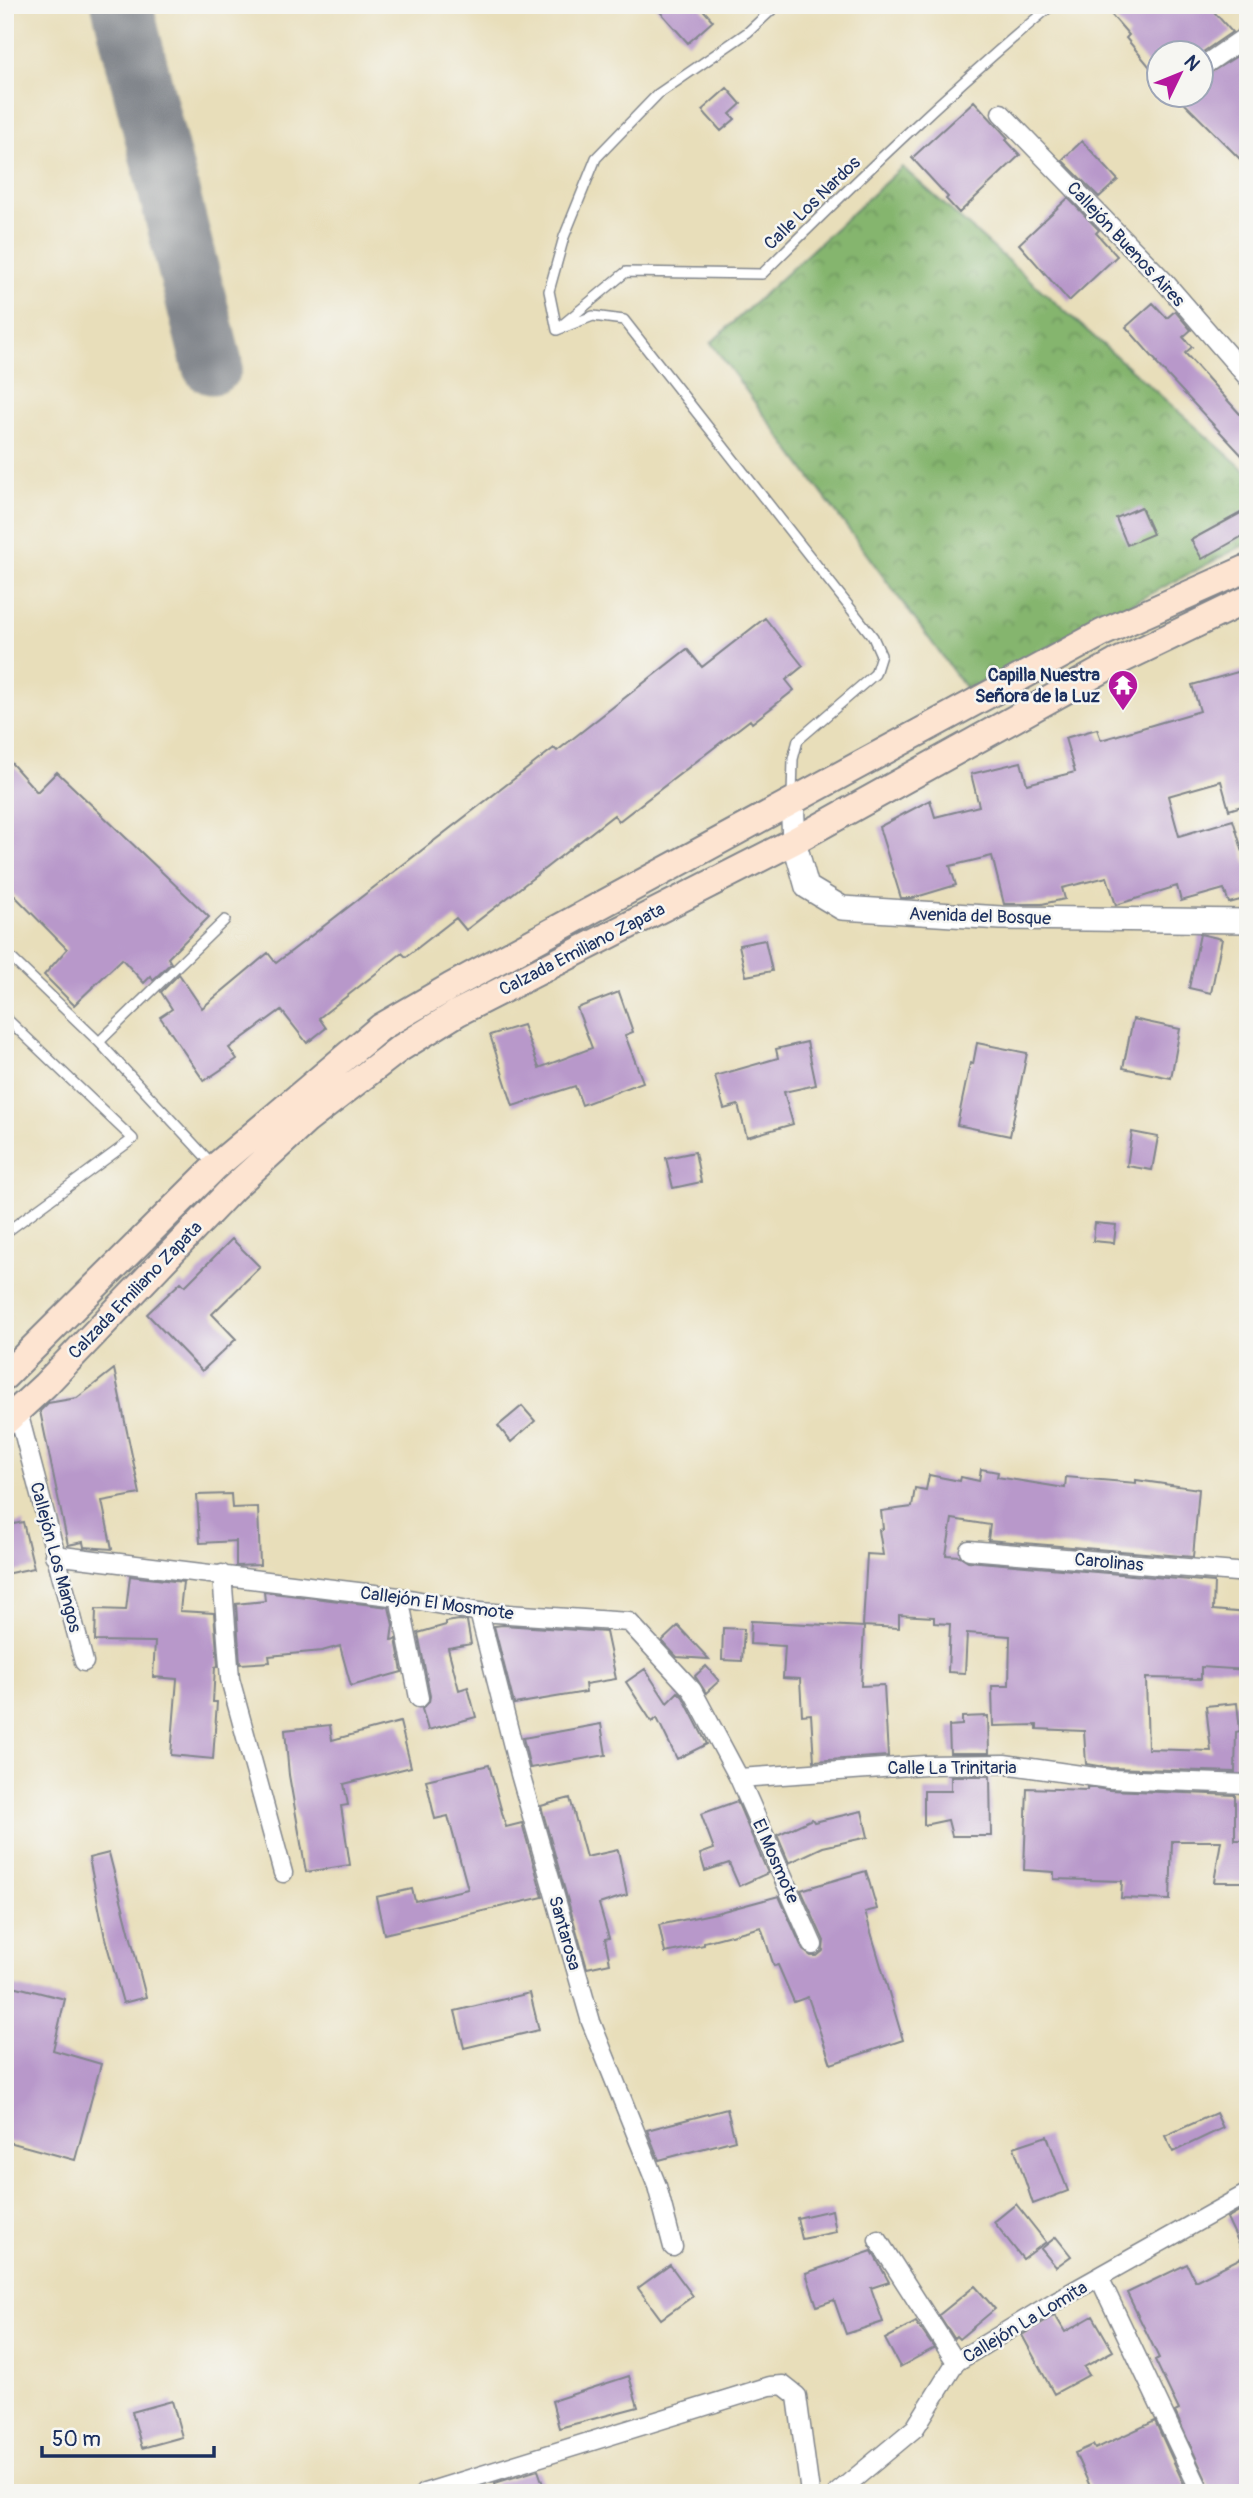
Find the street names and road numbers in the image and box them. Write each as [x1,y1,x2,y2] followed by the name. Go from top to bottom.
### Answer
[759,152,865,255] street label: Calle Los Nardos
[1062,177,1190,312] street label: Callejón Buenos Aires
[495,898,669,1001] street label: Calzada Emiliano Zapata
[909,903,1051,930] street label: Avenida del Bosque
[63,1216,207,1364] street label: Calzada Emiliano Zapata
[24,1480,87,1635] street label: Callejón Los Mangos
[1074,1548,1144,1577] street label: Carolinas
[359,1581,515,1626] street label: Callejón El Mosmote
[887,1757,1017,1780] street label: Calle La Trinitaria
[747,1815,804,1907] street label: El Mosmote
[543,1893,586,1973] street label: Santarosa
[959,2276,1092,2369] street label: Callejón La Lomita

